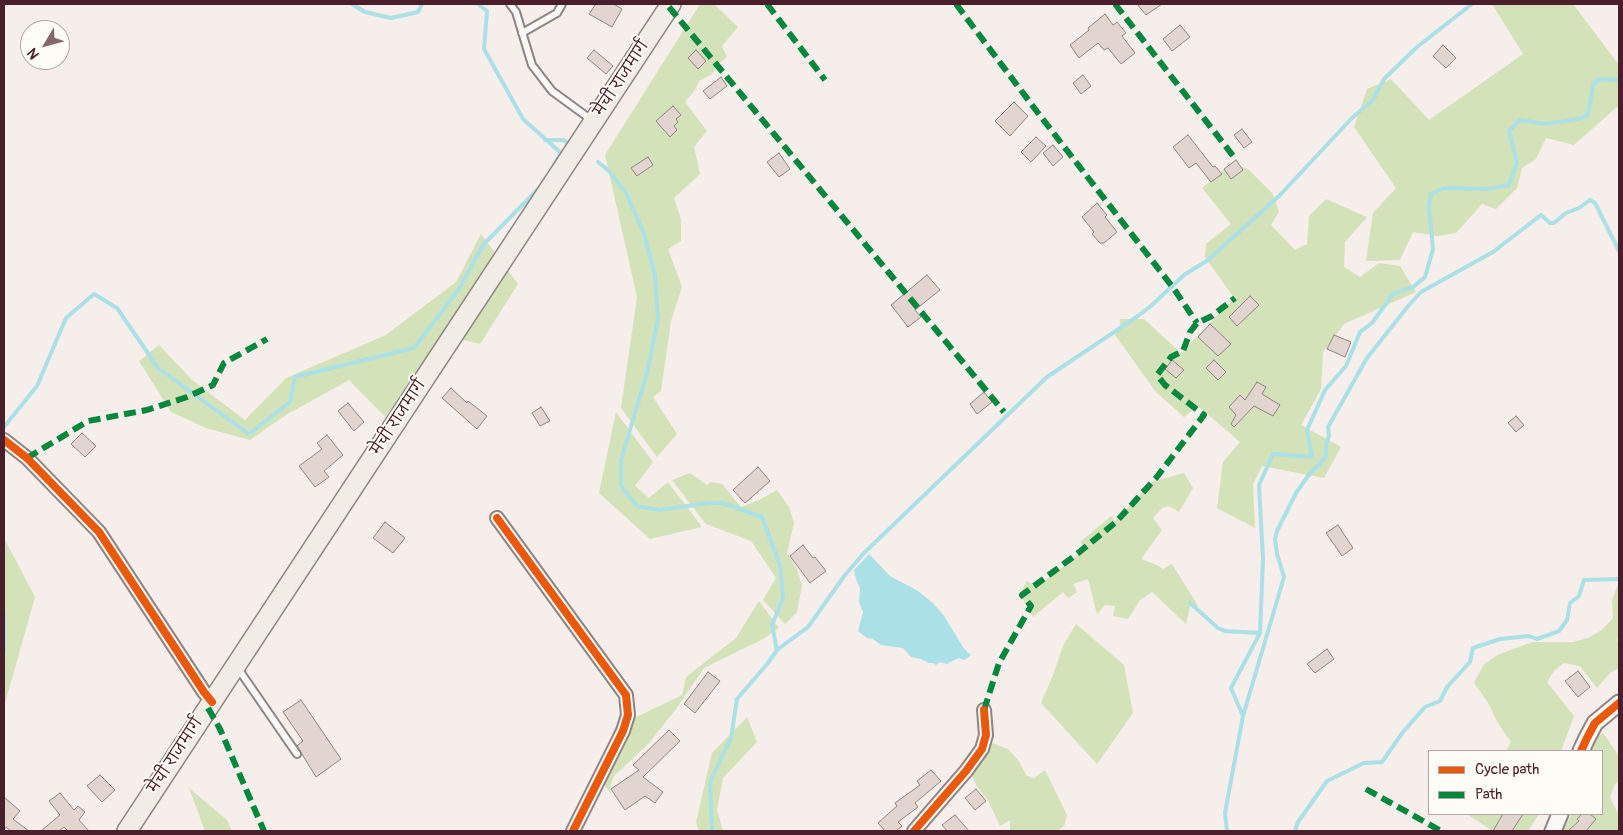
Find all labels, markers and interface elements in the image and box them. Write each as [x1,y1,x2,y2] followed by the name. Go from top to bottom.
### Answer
[20,20,70,70] north arrow
[591,38,653,120] street label: मेची राजमार्ग
[24,45,43,63] text: N
[368,377,430,459] street label: मेची राजमार्ग
[145,715,207,797] street label: मेची राजमार्ग
[1428,750,1603,815] legend
[1475,760,1539,779] text: Cycle path
[1475,785,1502,804] text: Path

